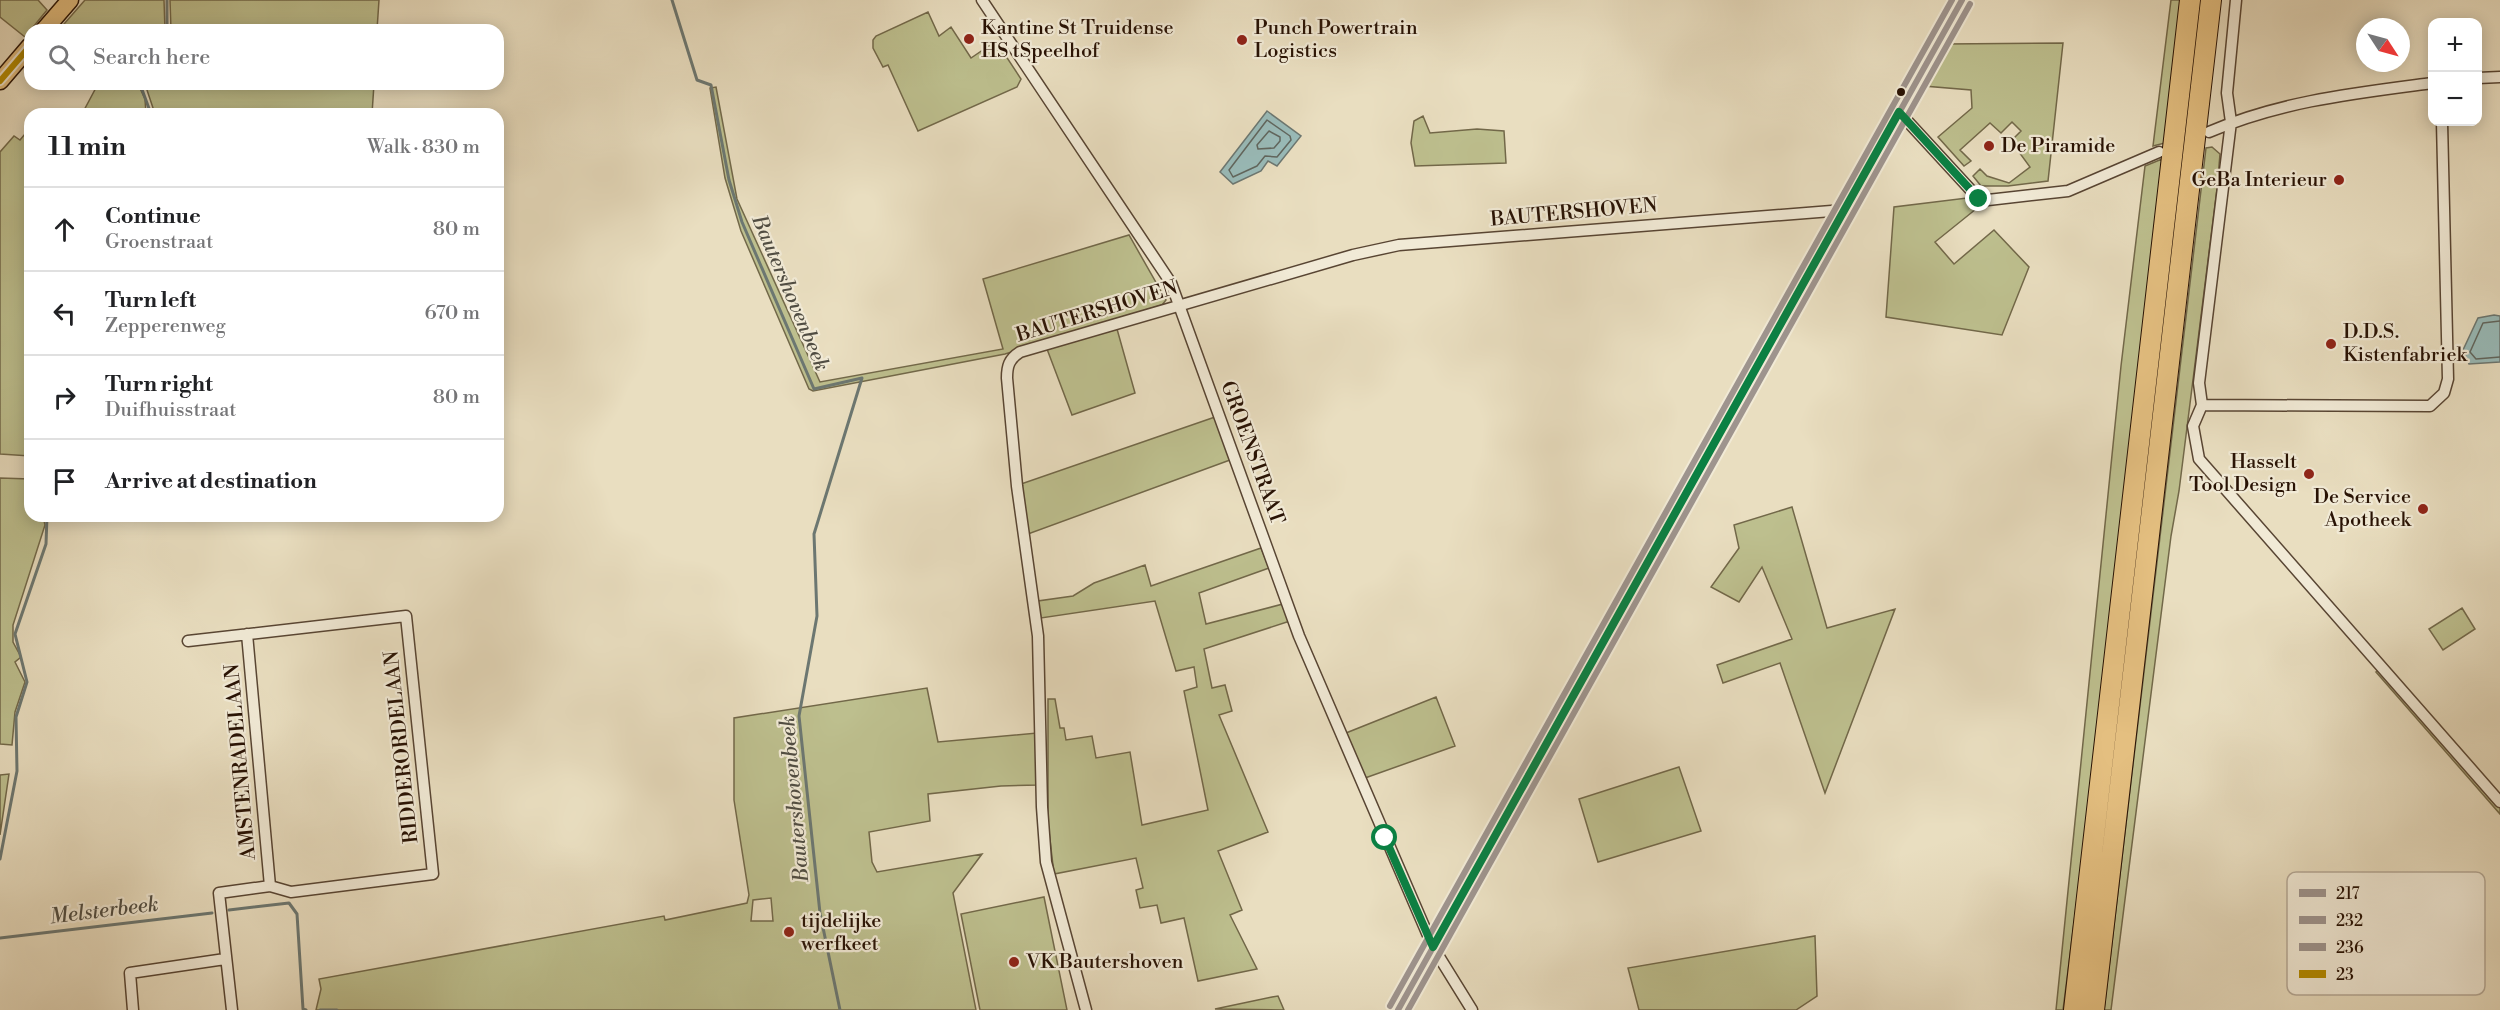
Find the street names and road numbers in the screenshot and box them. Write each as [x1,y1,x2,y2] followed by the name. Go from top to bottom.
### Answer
[1488,193,1659,233] street label: BAUTERSHOVEN
[1012,276,1181,349] street label: BAUTERSHOVEN
[1214,378,1290,528] street label: GROENSTRAAT
[379,649,425,845] street label: RIDDERORDELAAN
[220,663,262,862] street label: AMSTENRADELAAN

